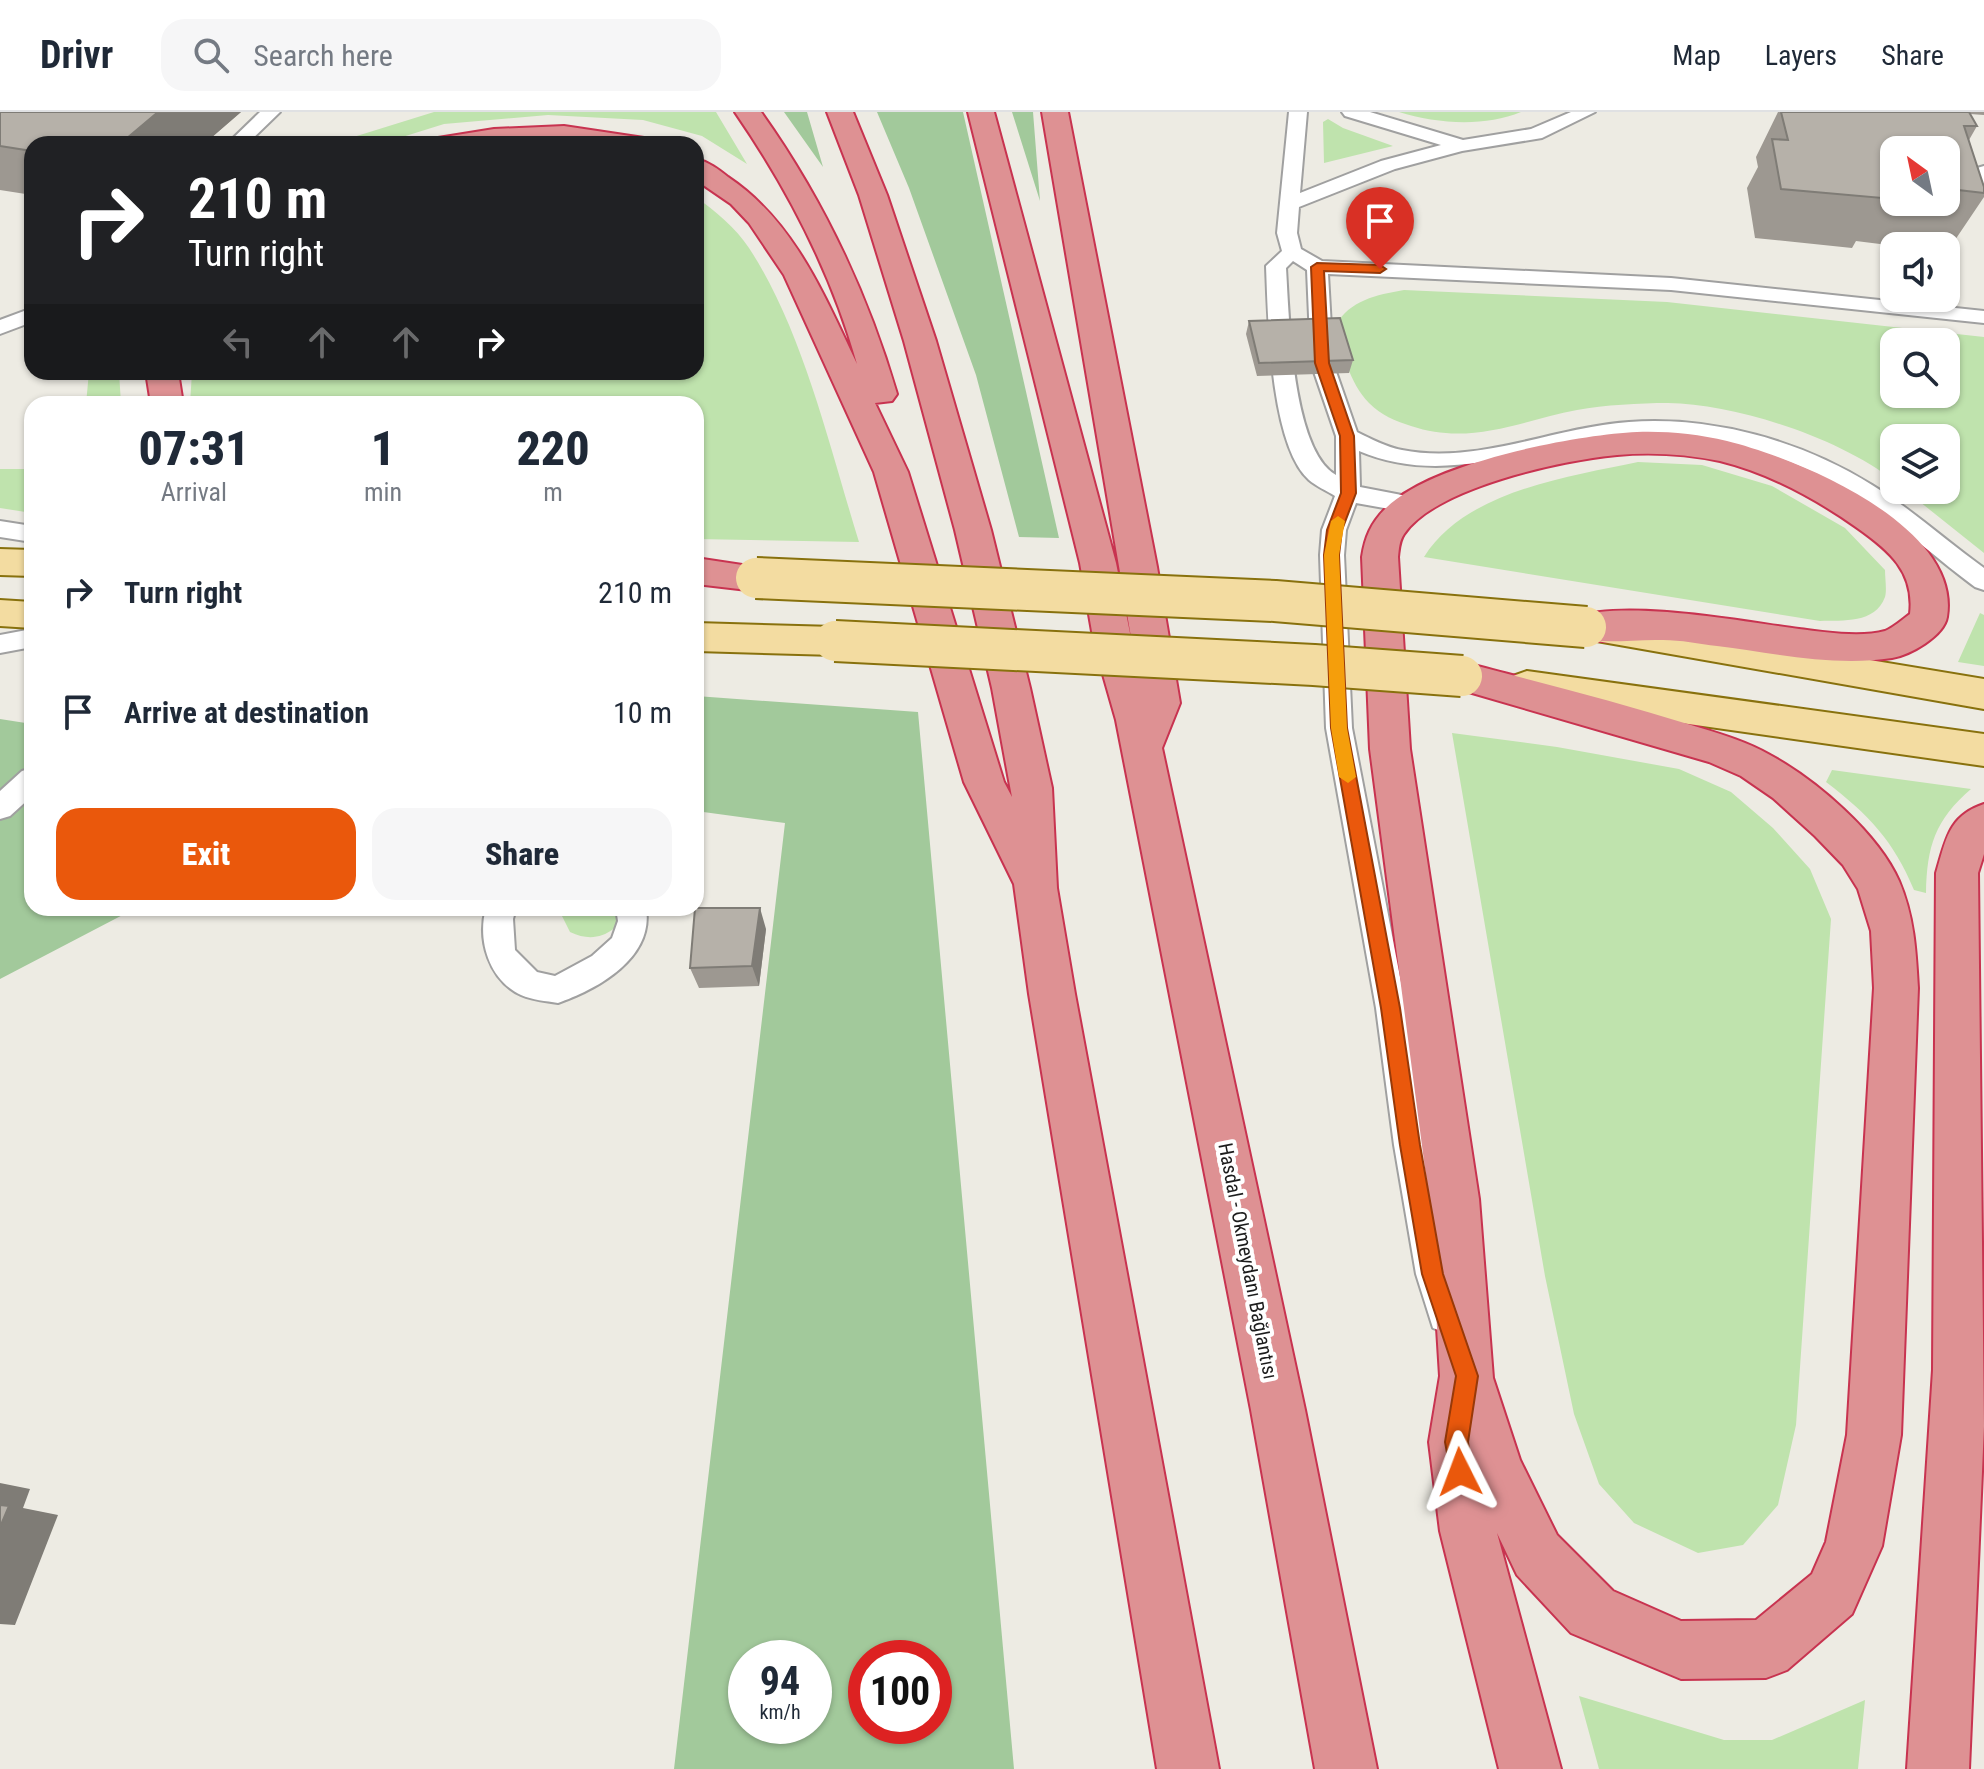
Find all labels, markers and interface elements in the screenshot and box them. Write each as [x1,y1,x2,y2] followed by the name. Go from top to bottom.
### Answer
[161,19,721,91] search box
[40,33,113,77] text: Drivr
[189,33,233,77] icon: search
[253,38,393,73] text: Search here
[1672,39,1721,72] text: Map
[1765,39,1837,72] text: Layers
[1881,39,1944,72] text: Share
[1880,136,1960,216] north arrow
[1880,136,1960,504] map controls
[188,166,327,232] text: 210 m
[56,168,160,272] icon: right
[1346,187,1414,269] pin
[1358,199,1402,243] icon: arrive
[1880,232,1960,312] button: sound
[188,233,324,275] text: Turn right
[216,320,260,364] icon: left
[300,320,344,364] icon: ahead
[384,320,428,364] icon: ahead
[468,320,512,364] icon: right
[1880,328,1960,408] button: search
[138,420,250,477] text: 07:31
[371,420,395,477] text: 1
[516,420,590,477] text: 220
[1880,424,1960,504] button: layers
[161,477,227,507] text: Arrival
[364,477,402,507] text: min
[543,477,563,507] text: m
[56,570,100,614] icon: right
[124,575,242,610] text: Turn right
[598,575,672,610] text: 210 m
[56,690,100,734] icon: arrive
[124,695,369,730] text: Arrive at destination
[613,695,672,730] text: 10 m
[56,808,356,900] button: Exit
[372,808,672,900] button: Share
[1213,1141,1283,1381] street label: Hasdal - Okmeydanı Bağlantısı
[1418,1430,1502,1514] position arrow
[848,1640,952,1744] speed limit sign: 100
[760,1658,800,1705] text: 94
[759,1700,801,1724] text: km/h

